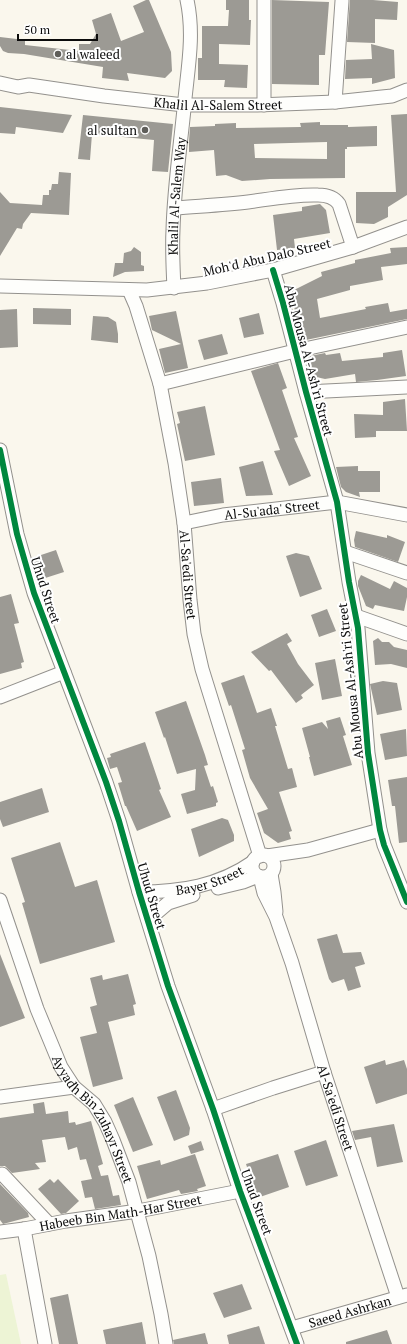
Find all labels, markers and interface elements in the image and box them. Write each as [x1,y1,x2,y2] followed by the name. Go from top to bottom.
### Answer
[18,16,97,42] scale bar
[24,22,51,37] text: 50 m
[66,45,120,63] place label: al waleed
[53,49,63,59] marker: al waleed
[153,93,283,114] street label: Khalil Al-Salem Street
[87,121,137,139] place label: al sultan
[140,125,150,135] marker: al sultan
[164,136,190,255] street label: Khalil Al-Salem Way
[201,234,333,280] street label: Moh'd Abu Dalo Street
[280,282,338,438] street label: Abu Mousa Al-Ash'ri Street
[223,495,321,524] street label: Al-Su'ada' Street
[176,529,201,621] street label: Al-Sa'edi Street
[27,554,65,626] street label: Uhud Street
[333,602,367,760] street label: Abu Mousa Al-Ash'ri Street
[133,860,171,932] street label: Uhud Street
[175,861,247,899] street label: Bayer Street
[48,1053,138,1186] street label: Ayyadh Bin Zuhayr Street
[313,1062,358,1153] street label: Al-Sa'edi Street
[237,1167,277,1238] street label: Uhud Street
[38,1190,203,1235] street label: Habeeb Bin Math-Har Street
[306,1291,393,1332] street label: Saeed Ashrkan

